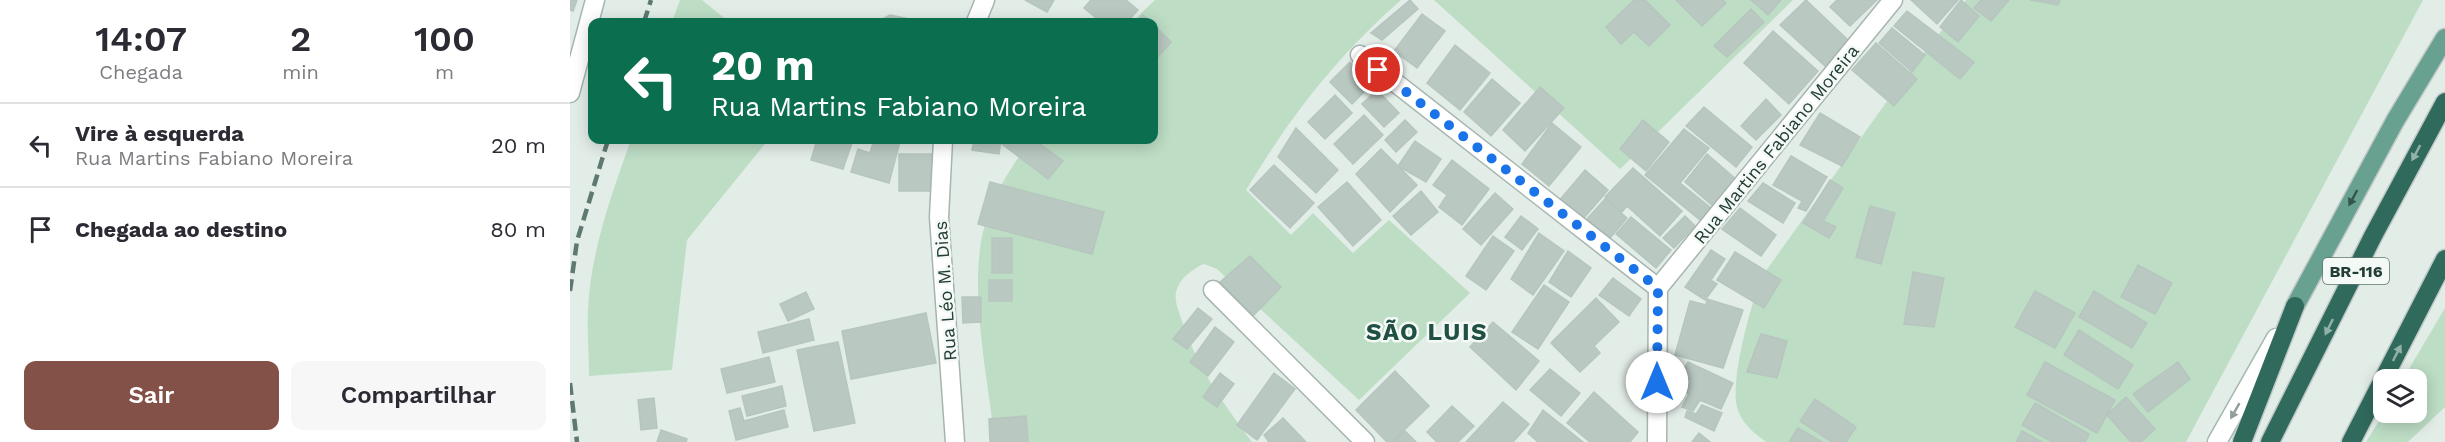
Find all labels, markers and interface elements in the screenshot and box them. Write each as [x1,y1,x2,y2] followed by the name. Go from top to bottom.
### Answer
[95,18,187,60] text: 14:07
[290,18,311,60] text: 2
[414,18,475,60] text: 100
[1689,40,1863,248] street label: Rua Martins Fabiano Moreira
[711,41,815,90] text: 20 m
[612,42,690,120] icon: left
[1352,44,1403,95] pin
[1361,53,1394,86] icon: arrive
[99,60,183,84] text: Chegada
[282,60,319,84] text: min
[435,60,454,84] text: m
[711,91,1086,123] text: Rua Martins Fabiano Moreira
[75,121,244,146] text: Vire à esquerda
[24,129,57,162] icon: left
[491,133,546,158] text: 20 m
[2412,144,2422,162] one-way arrow
[75,146,353,170] text: Rua Martins Fabiano Moreira
[2348,190,2358,207] one-way arrow
[24,213,57,246] icon: arrive
[75,217,287,242] text: Chegada ao destino
[490,217,546,242] text: 80 m
[930,220,960,362] street label: Rua Léo M. Dias
[2323,258,2389,284] road number: BR-116
[1366,318,1488,346] district label: SÃO LUIS
[2324,319,2333,336] one-way arrow
[2392,344,2401,361] one-way arrow
[1625,350,1689,414] position arrow
[24,361,279,430] button: Sair
[291,361,546,430] button: Compartilhar
[2373,369,2427,423] map controls
[2373,369,2427,423] button: layers
[2230,403,2240,420] one-way arrow

